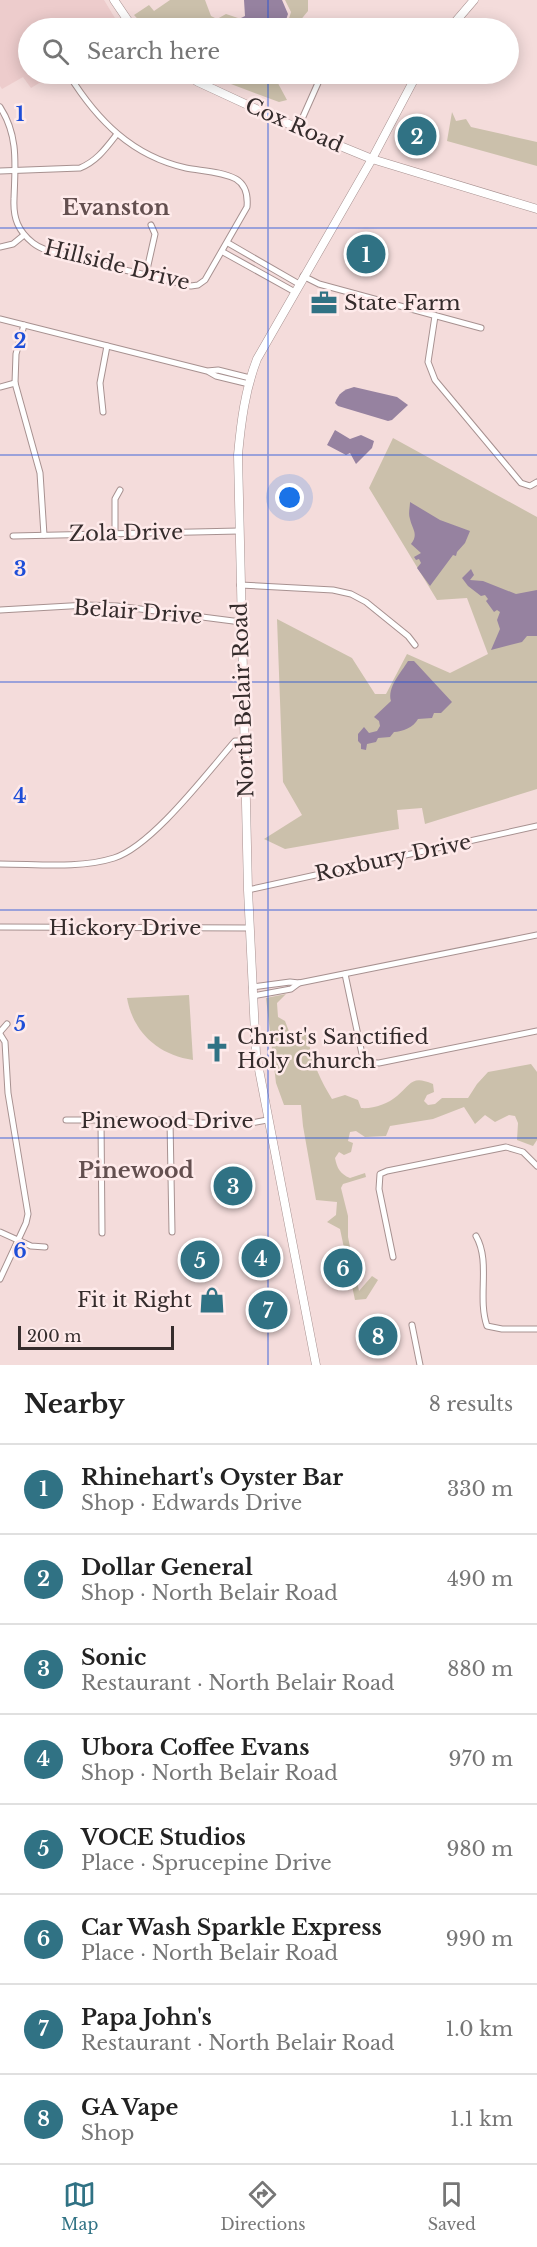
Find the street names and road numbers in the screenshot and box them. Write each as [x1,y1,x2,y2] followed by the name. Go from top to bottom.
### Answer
[241,92,347,158] street label: Cox Road
[41,234,193,296] street label: Hillside Drive
[69,519,183,547] street label: Zola Drive
[73,595,203,629] street label: Belair Drive
[227,602,259,798] street label: North Belair Road
[313,829,473,887] street label: Roxbury Drive
[49,915,201,941] street label: Hickory Drive
[80,1108,254,1134] street label: Pinewood Drive

